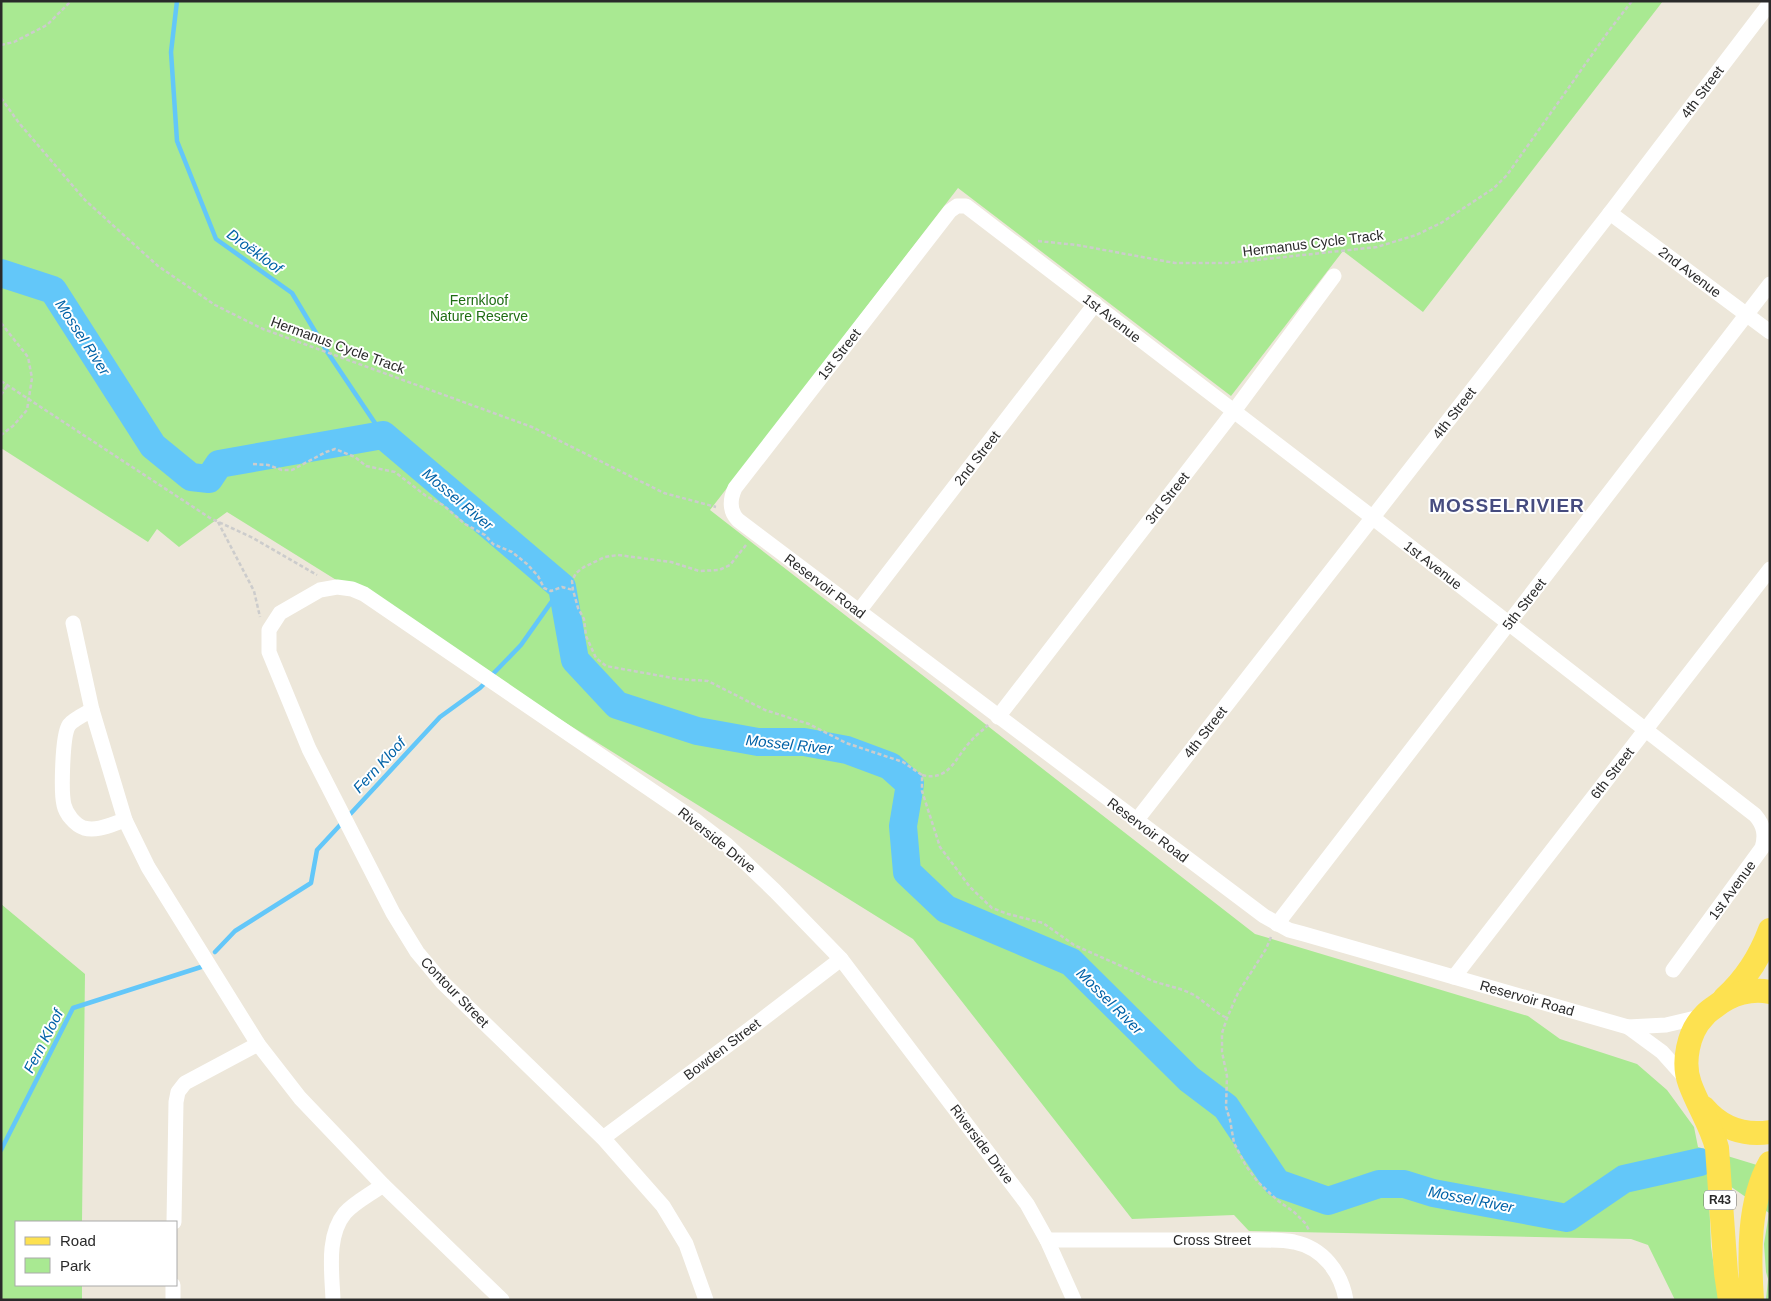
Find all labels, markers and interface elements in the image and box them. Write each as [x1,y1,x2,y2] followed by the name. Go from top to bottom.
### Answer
[1677,63,1727,121] street label: 4th Street
[224,225,287,278] water label: Droëkloof
[1242,226,1385,260] street label: Hermanus Cycle Track
[1656,243,1724,301] street label: 2nd Avenue
[1080,290,1144,346] street label: 1st Avenue
[430,292,528,324] park label: Fernkloof Nature Reserve
[52,296,114,379] water label: Mossel River
[269,313,408,377] street label: Hermanus Cycle Track
[814,325,864,383] street label: 1st Street
[1429,384,1479,442] street label: 4th Street
[951,428,1003,488] street label: 2nd Street
[419,465,497,534] water label: Mossel River
[1142,469,1192,527] street label: 3rd Street
[1429,495,1585,516] district label: MOSSELRIVIER
[1401,537,1465,593] street label: 1st Avenue
[781,550,869,622] street label: Reservoir Road
[1499,575,1549,633] street label: 5th Street
[1180,703,1230,761] street label: 4th Street
[745,731,834,757] water label: Mossel River
[349,733,410,796] water label: Fern Kloof
[1587,744,1637,802] street label: 6th Street
[1104,794,1192,866] street label: Reservoir Road
[675,804,759,876] street label: Riverside Drive
[1705,857,1759,923] street label: 1st Avenue
[418,954,492,1030] street label: Contour Street
[1073,964,1147,1038] water label: Mossel River
[1478,977,1576,1019] street label: Reservoir Road
[20,1005,67,1076] water label: Fern Kloof
[681,1015,764,1083] street label: Bowden Street
[947,1101,1017,1187] street label: Riverside Drive
[1427,1182,1516,1216] water label: Mossel River
[1704,1190,1736,1210] road number: R43
[15,1221,178,1286] legend
[60,1232,96,1249] text: Road
[1173,1232,1251,1248] street label: Cross Street
[60,1257,91,1274] text: Park

